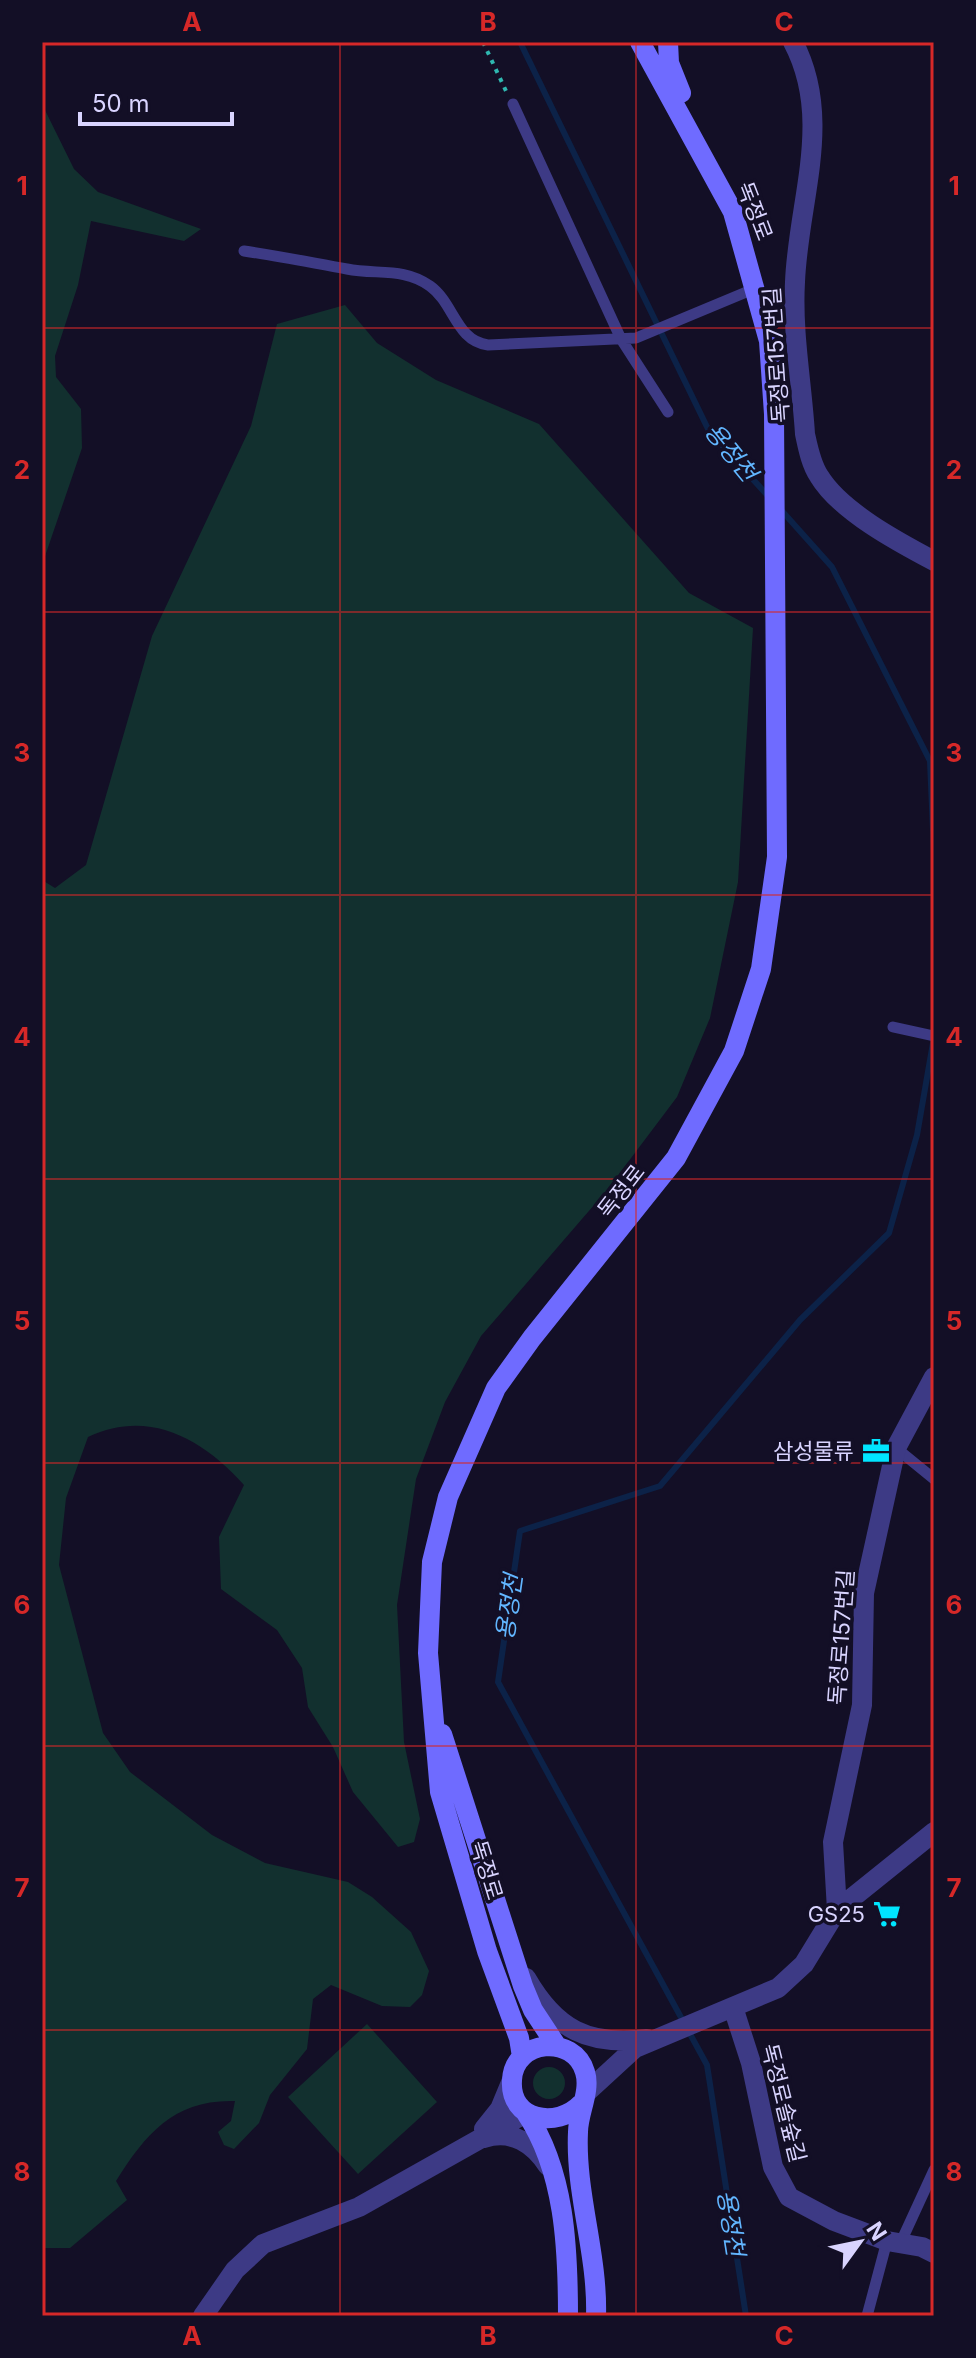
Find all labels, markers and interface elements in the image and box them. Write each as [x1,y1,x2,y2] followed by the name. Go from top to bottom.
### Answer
[182,6,202,37] text: A
[479,6,497,37] text: B
[774,6,794,37] text: C
[80,76,232,126] scale bar
[92,89,150,118] text: 50 m
[16,170,28,201] text: 1
[948,170,960,201] text: 1
[732,178,778,244] street label: 독정로
[758,286,794,424] street label: 독정로157번길
[699,417,765,489] water label: 용정천
[14,454,30,485] text: 2
[946,454,962,485] text: 2
[14,737,30,768] text: 3
[946,737,962,768] text: 3
[13,1021,31,1052] text: 4
[945,1021,963,1052] text: 4
[592,1159,650,1223] street label: 독정로
[14,1305,30,1336] text: 5
[946,1305,962,1336] text: 5
[861,1436,891,1466] office icon: 삼성물류
[773,1438,854,1464] place label: 삼성물류
[823,1568,859,1706] street label: 독정로157번길
[490,1569,528,1642] water label: 용정천
[14,1589,30,1620] text: 6
[946,1589,962,1620] text: 6
[466,1837,508,1903] street label: 독정로
[14,1872,30,1903] text: 7
[946,1872,962,1903] text: 7
[872,1899,902,1929] supermarket icon: GS25
[808,1901,865,1927] place label: GS25
[757,2041,811,2165] street label: 독정로솔숲길
[14,2156,30,2187] text: 8
[946,2156,962,2187] text: 8
[711,2188,751,2261] water label: 용정천
[820,2202,900,2282] north arrow
[861,2217,892,2245] text: N
[182,2320,202,2351] text: A
[479,2320,497,2351] text: B
[774,2320,794,2351] text: C

